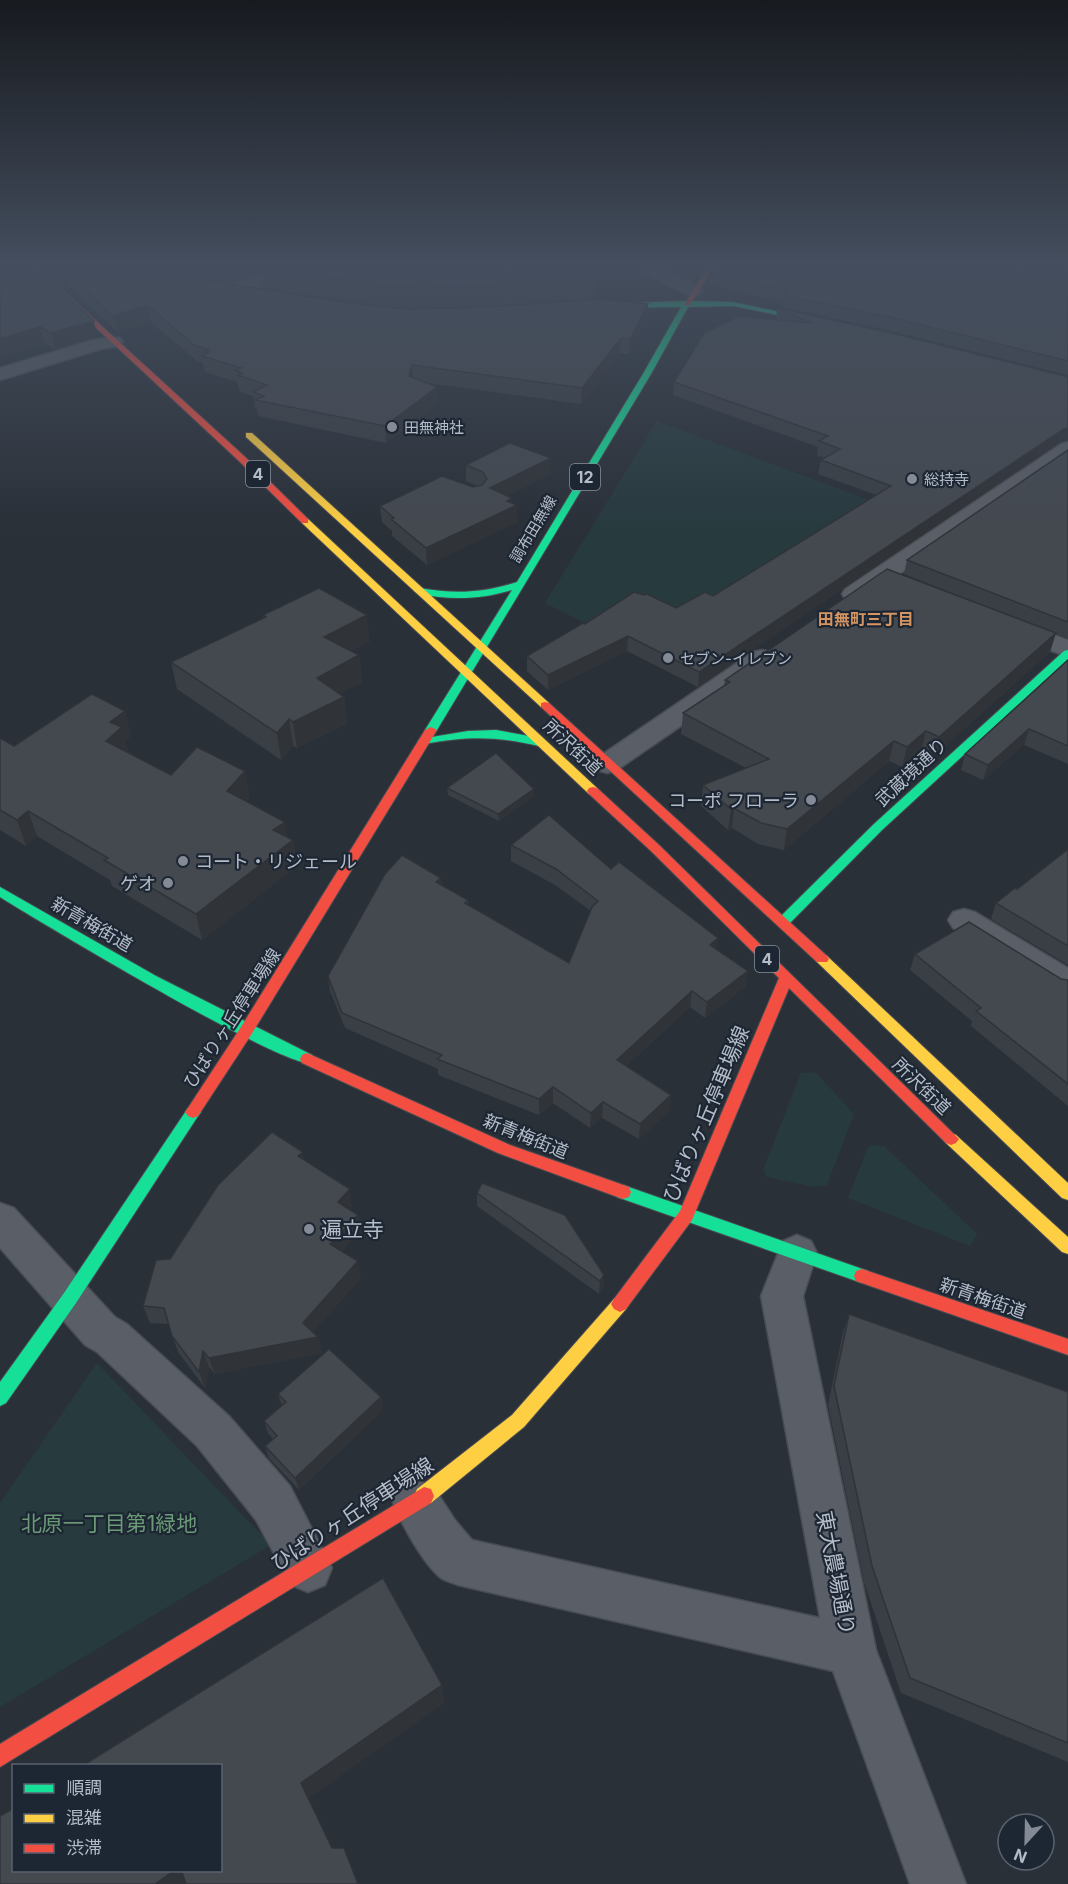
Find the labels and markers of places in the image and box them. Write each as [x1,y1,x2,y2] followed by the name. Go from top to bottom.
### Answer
[404,418,464,437] place label: 田無神社
[385,420,399,434] marker: 田無神社
[924,470,969,489] place label: 総持寺
[905,472,919,486] marker: 総持寺
[680,649,792,668] place label: セブン-イレブン
[661,651,675,665] marker: セブン-イレブン
[668,790,799,811] place label: コーポ フローラ
[804,793,818,807] marker: コーポ フローラ
[195,851,357,872] place label: コート・リジェール
[176,854,190,868] marker: コート・リジェール
[120,873,156,894] place label: ゲオ
[161,876,175,890] marker: ゲオ
[321,1217,384,1242] place label: 遍立寺
[302,1222,316,1236] marker: 遍立寺

